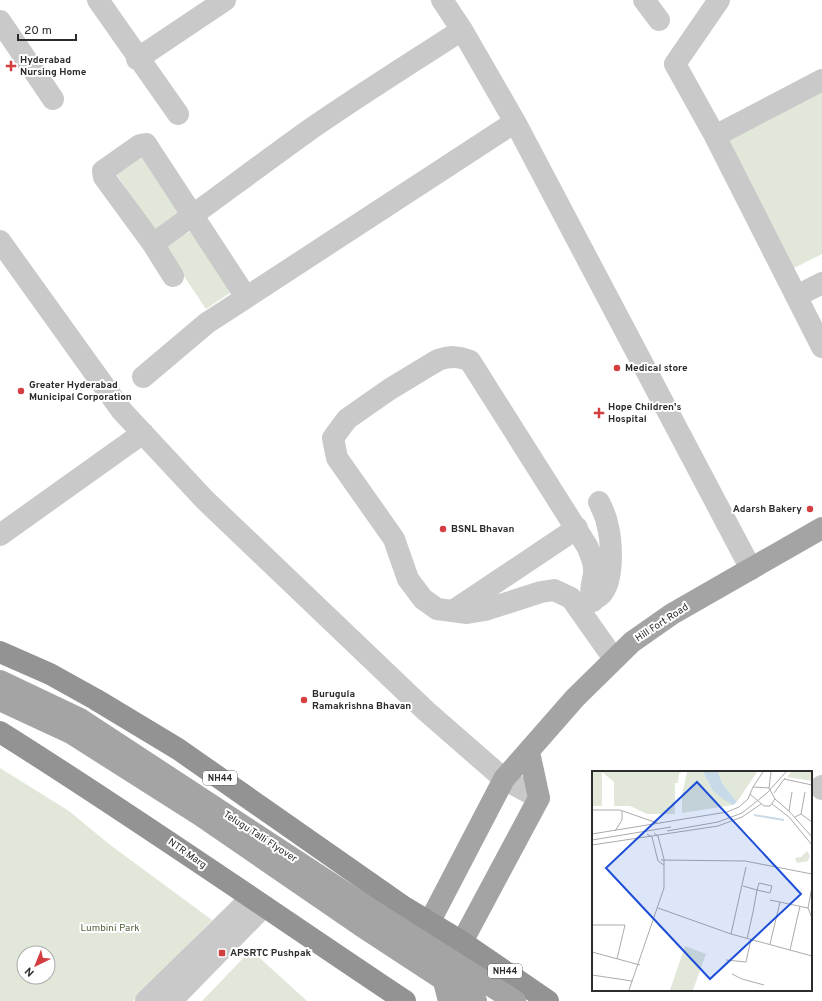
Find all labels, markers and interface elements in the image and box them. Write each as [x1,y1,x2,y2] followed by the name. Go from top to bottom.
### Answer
[18,16,76,42] scale bar
[24,23,52,39] text: 20 m
[20,54,87,79] place label: Hyderabad Nursing Home
[5,60,17,72] marker: Hyderabad Nursing Home
[625,362,688,375] place label: Medical store
[612,363,622,373] marker: Medical store
[29,379,132,404] place label: Greater Hyderabad Municipal Corporation
[16,386,26,396] marker: Greater Hyderabad Municipal Corporation
[608,401,681,426] place label: Hope Children's Hospital
[593,407,605,419] marker: Hope Children's Hospital
[733,503,802,516] place label: Adarsh Bakery
[805,504,815,514] marker: Adarsh Bakery
[451,523,514,536] place label: BSNL Bhavan
[438,524,448,534] marker: BSNL Bhavan
[633,601,691,645] street label: Hill Fort Road
[312,688,411,713] place label: Burugula Ramakrishna Bhavan
[299,695,309,705] marker: Burugula Ramakrishna Bhavan
[203,771,237,785] road number: NH44
[592,771,812,991] inset map
[221,808,300,866] street label: Telugu Talli Flyover
[165,836,209,872] street label: NTR Marg
[80,922,140,935] park label: Lumbini Park
[16,945,56,985] north arrow
[230,947,311,960] place label: APSRTC Pushpak
[217,948,227,958] marker: APSRTC Pushpak
[22,964,38,979] text: N
[488,964,522,978] road number: NH44

